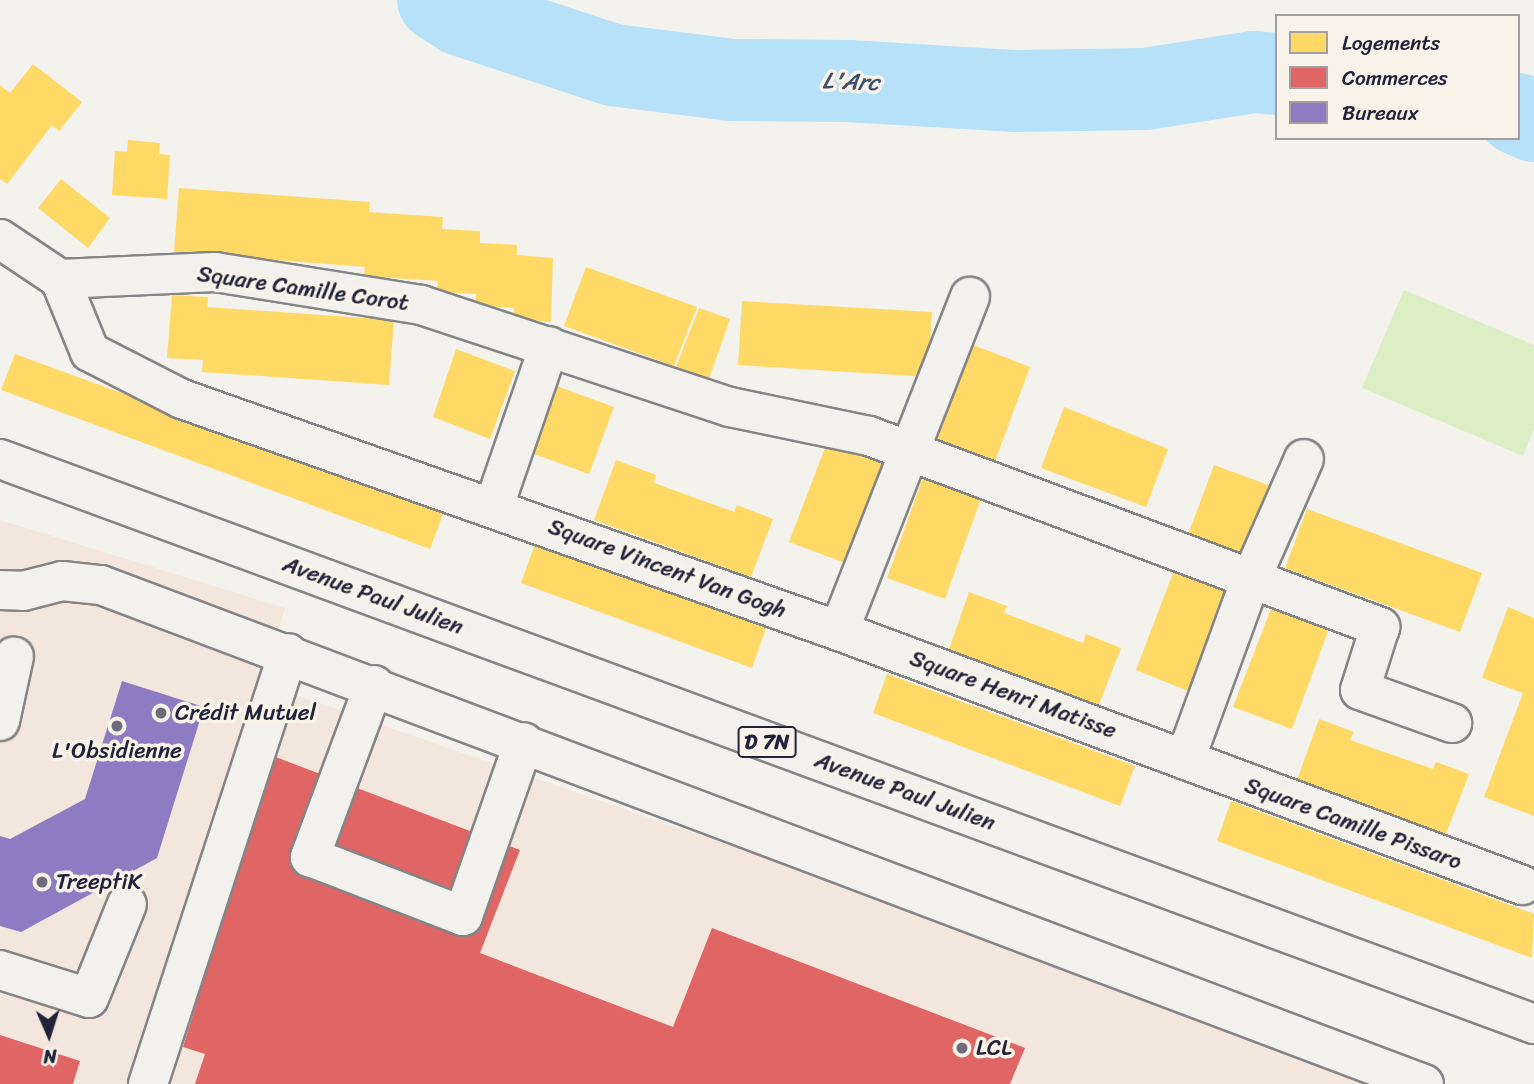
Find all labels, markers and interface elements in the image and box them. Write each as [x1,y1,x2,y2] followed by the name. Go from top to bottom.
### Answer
[1275,14,1520,140] legend
[1342,24,1440,62] text: Logements
[1342,59,1448,97] text: Commerces
[822,67,880,97] water label: L'Arc
[1342,94,1418,132] text: Bureaux
[195,260,411,318] street label: Square Camille Corot
[544,513,790,625] street label: Square Vincent Van Gogh
[279,551,467,641] street label: Avenue Paul Julien
[907,645,1119,745] street label: Square Henri Matisse
[175,699,315,727] place label: Crédit Mutuel
[153,705,169,721] marker: Crédit Mutuel
[109,718,125,734] marker: L'Obsidienne
[737,724,797,760] road number: D 7N
[52,737,182,765] place label: L'Obsidienne
[811,747,999,837] street label: Avenue Paul Julien
[1240,772,1466,876] street label: Square Camille Pissaro
[56,868,142,896] place label: TreeptiK
[34,874,50,890] marker: TreeptiK
[14,1000,84,1070] north arrow
[976,1034,1012,1062] place label: LCL
[43,1040,58,1073] text: N
[954,1040,970,1056] marker: LCL

